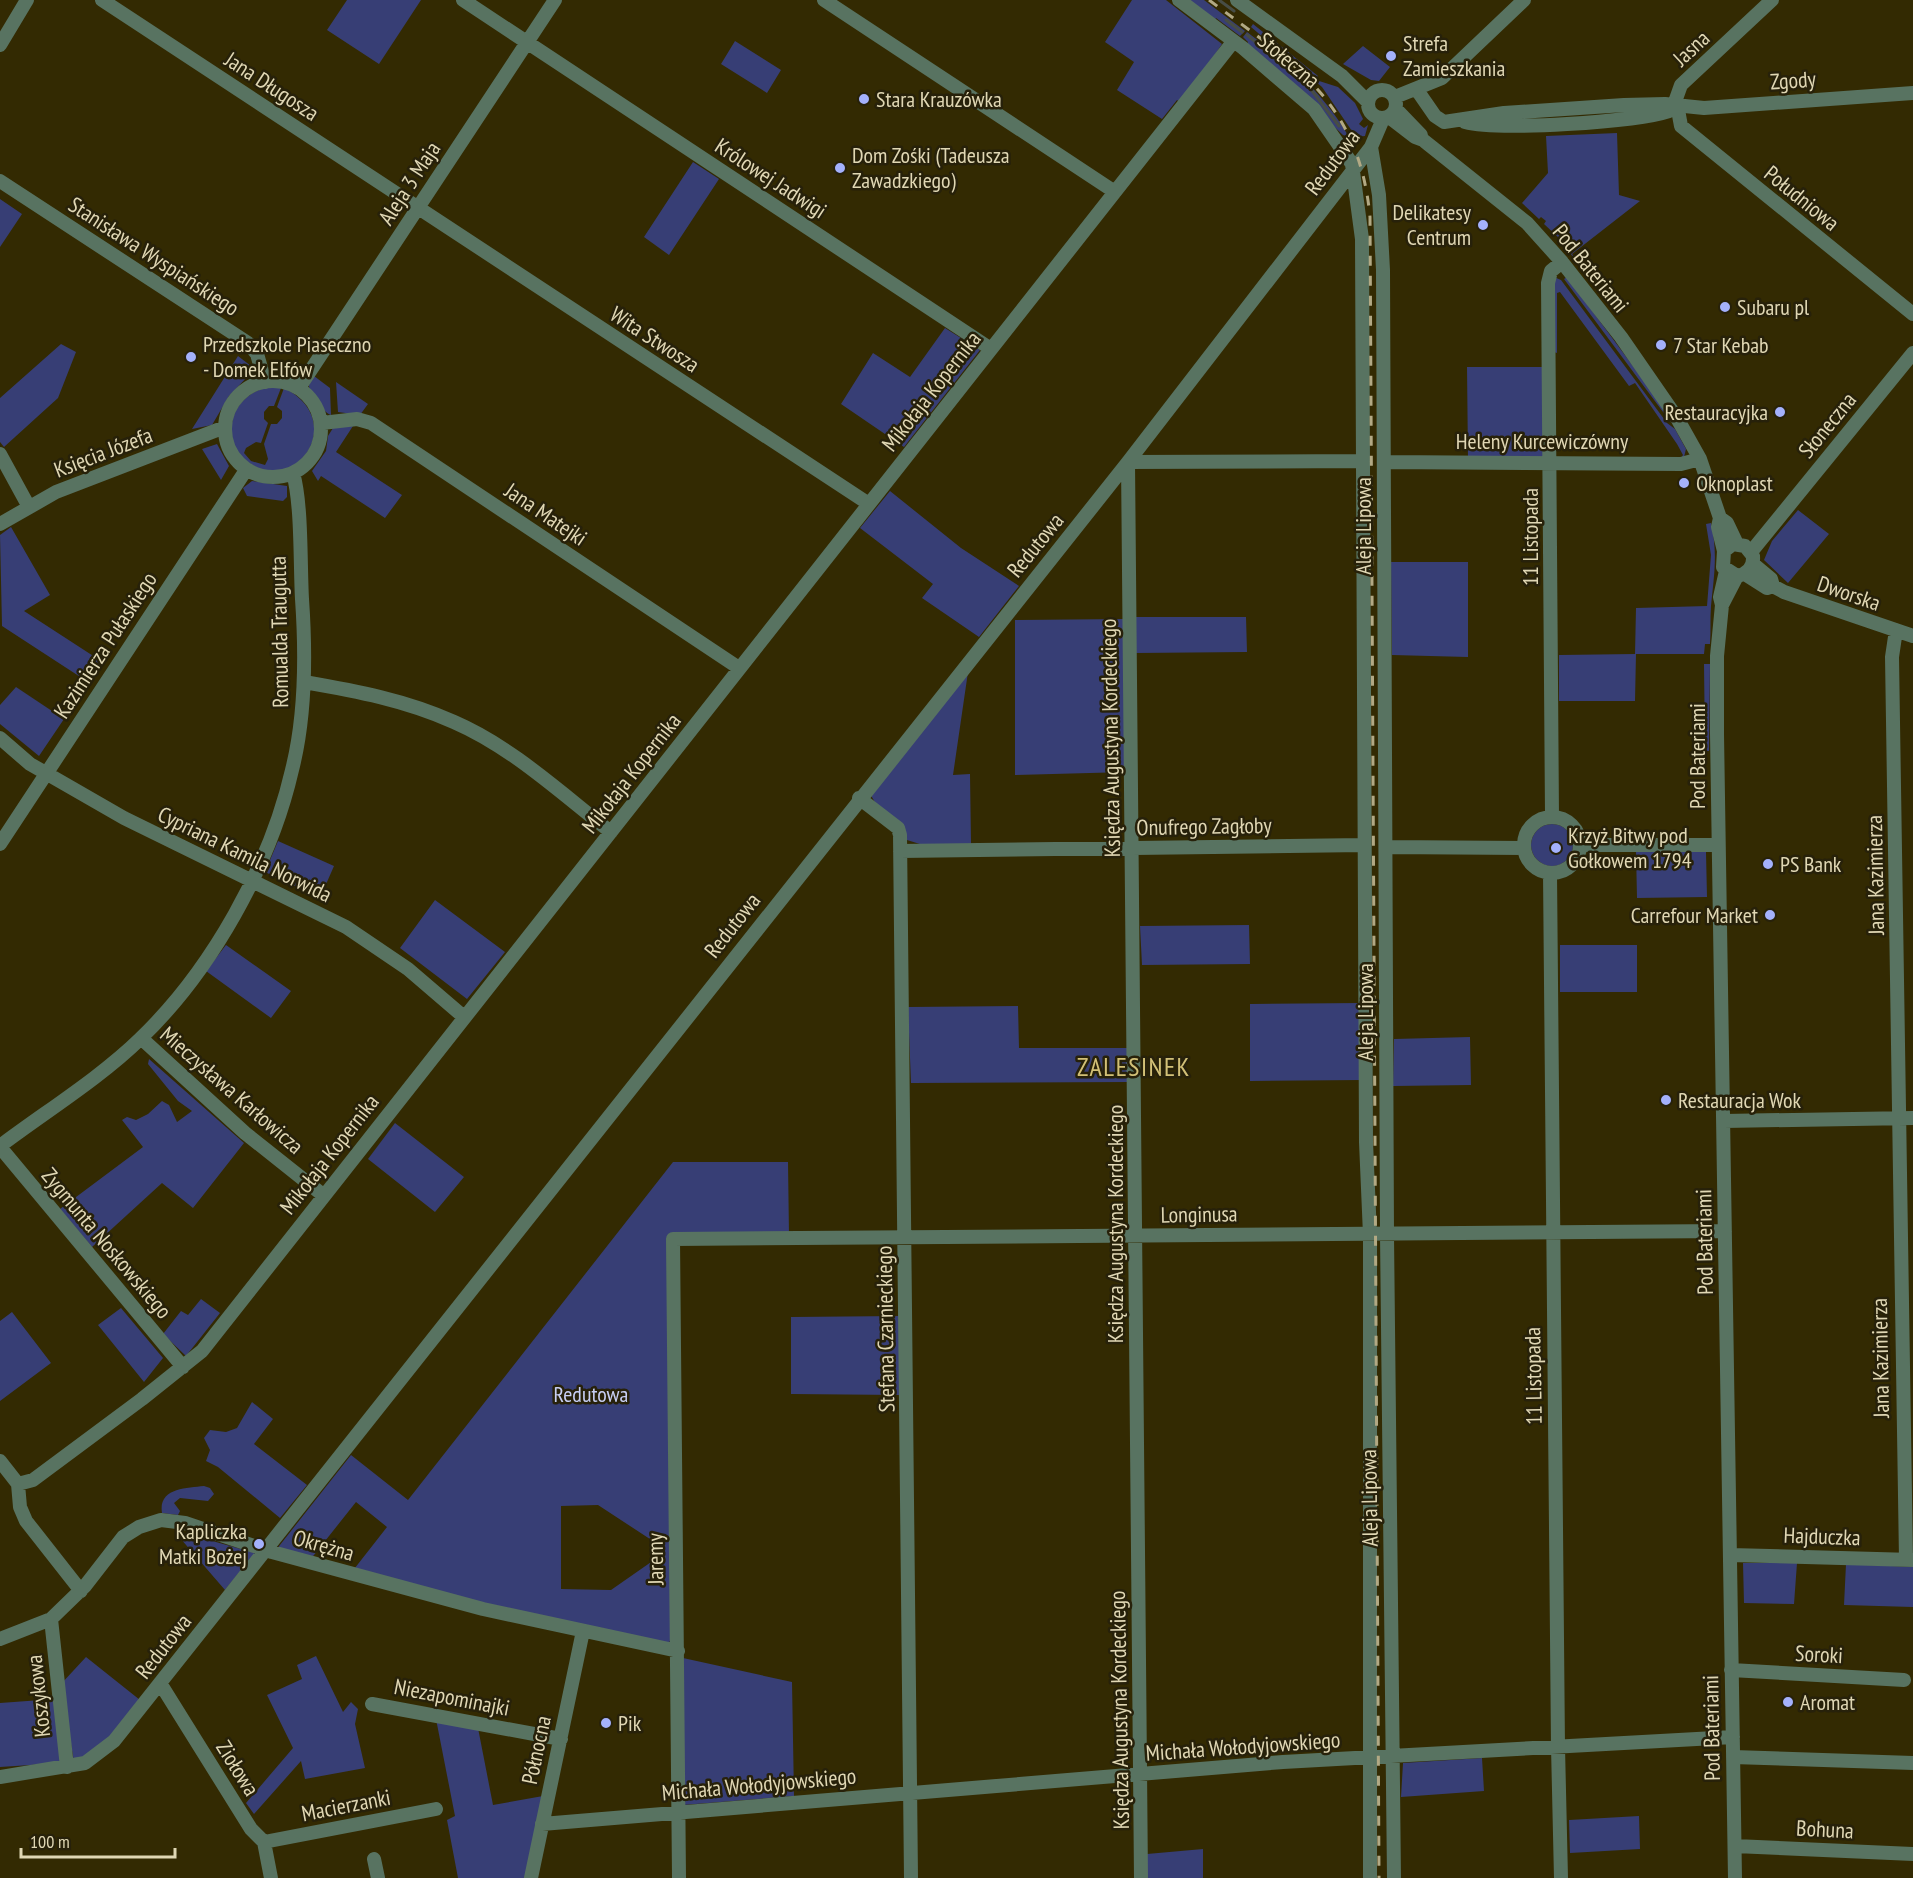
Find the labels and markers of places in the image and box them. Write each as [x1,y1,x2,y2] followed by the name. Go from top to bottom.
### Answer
[1403,29,1505,82] place label: Strefa Zamieszkania
[1384,49,1398,63] marker: Strefa Zamieszkania
[876,85,1002,113] place label: Stara Krauzówka
[857,92,871,106] marker: Stara Krauzówka
[852,141,1010,194] place label: Dom Zośki (Tadeusza Zawadzkiego)
[833,161,847,175] marker: Dom Zośki (Tadeusza Zawadzkiego)
[1392,198,1472,251] place label: Delikatesy Centrum
[1476,218,1490,232] marker: Delikatesy Centrum
[1737,293,1810,321] place label: Subaru pl
[1718,300,1732,314] marker: Subaru pl
[203,330,371,383] place label: Przedszkole Piaseczno - Domek Elfów
[1673,331,1769,359] place label: 7 Star Kebab
[1654,338,1668,352] marker: 7 Star Kebab
[184,350,198,364] marker: Przedszkole Piaseczno - Domek Elfów
[1665,398,1768,426] place label: Restauracyjka
[1773,405,1787,419] marker: Restauracyjka
[1696,469,1773,497] place label: Oknoplast
[1677,476,1691,490] marker: Oknoplast
[1568,821,1692,874] place label: Krzyż Bitwy pod Gołkowem 1794
[1549,841,1563,855] marker: Krzyż Bitwy pod Gołkowem 1794
[1780,850,1842,878] place label: PS Bank
[1761,857,1775,871] marker: PS Bank
[1631,901,1758,929] place label: Carrefour Market
[1763,908,1777,922] marker: Carrefour Market
[1678,1086,1802,1114] place label: Restauracja Wok
[1659,1093,1673,1107] marker: Restauracja Wok
[159,1517,247,1570] place label: Kapliczka Matki Bożej
[252,1537,266,1551] marker: Kapliczka Matki Bożej
[1800,1688,1855,1716] place label: Aromat
[1781,1695,1795,1709] marker: Aromat
[618,1709,642,1737] place label: Pik
[599,1716,613,1730] marker: Pik

